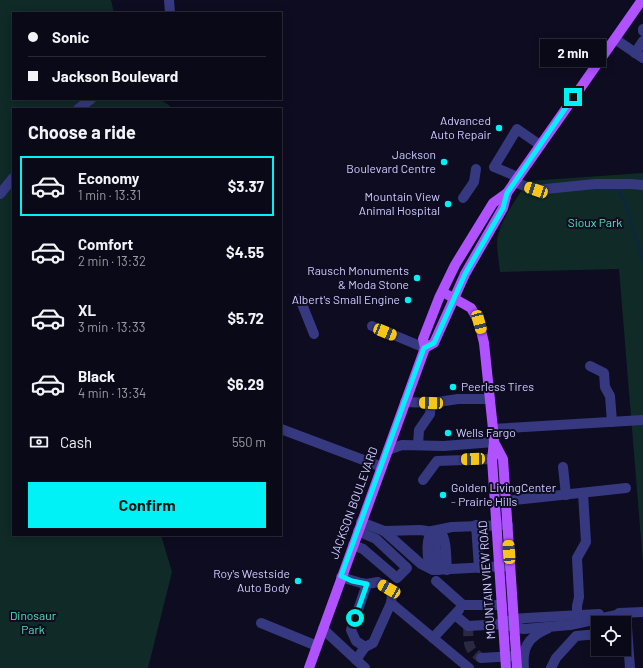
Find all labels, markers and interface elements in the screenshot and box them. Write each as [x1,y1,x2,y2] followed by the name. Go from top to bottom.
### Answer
[52,28,89,46] text: Sonic
[540,39,606,67] callout: 2 min
[557,45,589,61] text: 2 min
[52,67,178,85] text: Jackson Boulevard
[564,88,582,106] route end
[430,113,492,141] place label: Advanced Auto Repair
[28,121,136,143] text: Choose a ride
[494,123,504,133] marker: Advanced Auto Repair
[346,147,436,175] place label: Jackson Boulevard Centre
[439,157,449,167] marker: Jackson Boulevard Centre
[30,168,66,204] icon: car
[78,169,139,187] text: Economy
[228,177,264,195] text: $3.37
[523,180,549,200] car
[78,187,141,203] text: 1 min · 13:31
[359,189,440,217] place label: Mountain View Animal Hospital
[443,199,453,209] marker: Mountain View Animal Hospital
[568,215,622,229] park label: Sioux Park
[30,234,66,270] icon: car
[78,235,133,253] text: Comfort
[226,243,264,261] text: $4.55
[78,253,146,269] text: 2 min · 13:32
[307,263,409,291] place label: Rausch Monuments & Moda Stone
[412,273,422,283] marker: Rausch Monuments & Moda Stone
[292,292,400,306] place label: Albert's Small Engine
[403,295,413,305] marker: Albert's Small Engine
[30,300,66,336] icon: car
[78,301,96,319] text: XL
[227,309,264,327] text: $5.72
[470,309,488,335] car
[78,319,145,335] text: 3 min · 13:33
[372,322,398,342] car
[30,366,66,402] icon: car
[78,367,115,385] text: Black
[227,375,264,393] text: $6.29
[461,379,534,393] place label: Peerless Tires
[448,382,458,392] marker: Peerless Tires
[78,385,146,401] text: 4 min · 13:34
[419,397,443,409] car
[456,425,516,439] place label: Wells Fargo
[443,428,453,438] marker: Wells Fargo
[28,431,50,453] icon: cash
[60,433,92,451] text: Cash
[232,434,266,450] text: 550 m
[326,445,380,561] street label: JACKSON BOULEVARD
[461,453,485,465] car
[451,480,557,508] place label: Golden LivingCenter - Prairie Hills
[28,482,266,528] button: Confirm
[438,490,448,500] marker: Golden LivingCenter - Prairie Hills
[475,520,497,640] street label: MOUNTAIN VIEW ROAD
[502,540,516,564] car
[213,566,290,594] place label: Roy's Westside Auto Body
[293,576,303,586] marker: Roy's Westside Auto Body
[376,578,402,600] car
[10,608,57,636] park label: Dinosaur Park
[346,609,364,627] route start
[591,616,631,656] map controls
[591,616,631,656] button: locate

